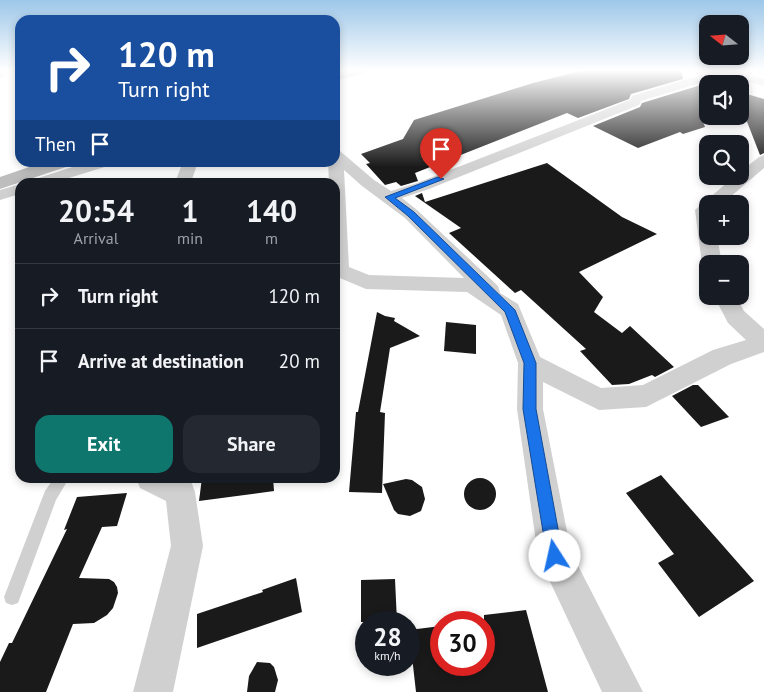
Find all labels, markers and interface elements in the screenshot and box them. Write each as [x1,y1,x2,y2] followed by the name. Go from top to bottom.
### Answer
[699,15,749,65] north arrow
[699,15,749,305] map controls
[118,31,215,77] text: 120 m
[35,35,100,100] icon: right
[118,75,210,103] text: Turn right
[699,75,749,125] button: sound
[420,128,462,179] pin
[86,130,114,158] icon: arrive
[35,132,76,156] text: Then
[427,135,455,163] icon: arrive
[699,135,749,185] button: search
[58,191,134,230] text: 20:54
[182,191,199,230] text: 1
[246,191,297,230] text: 140
[699,195,749,245] button: +
[74,228,118,248] text: Arrival
[177,228,203,248] text: min
[265,228,278,248] text: m
[699,255,749,305] button: −
[35,282,63,310] icon: right
[78,284,158,308] text: Turn right
[268,284,320,308] text: 120 m
[35,347,63,375] icon: arrive
[78,349,244,373] text: Arrive at destination
[279,349,320,373] text: 20 m
[35,415,173,473] button: Exit
[183,415,320,473] button: Share
[528,529,580,581] position arrow
[430,611,495,676] speed limit sign: 30
[373,621,402,653] text: 28
[374,648,401,663] text: km/h

